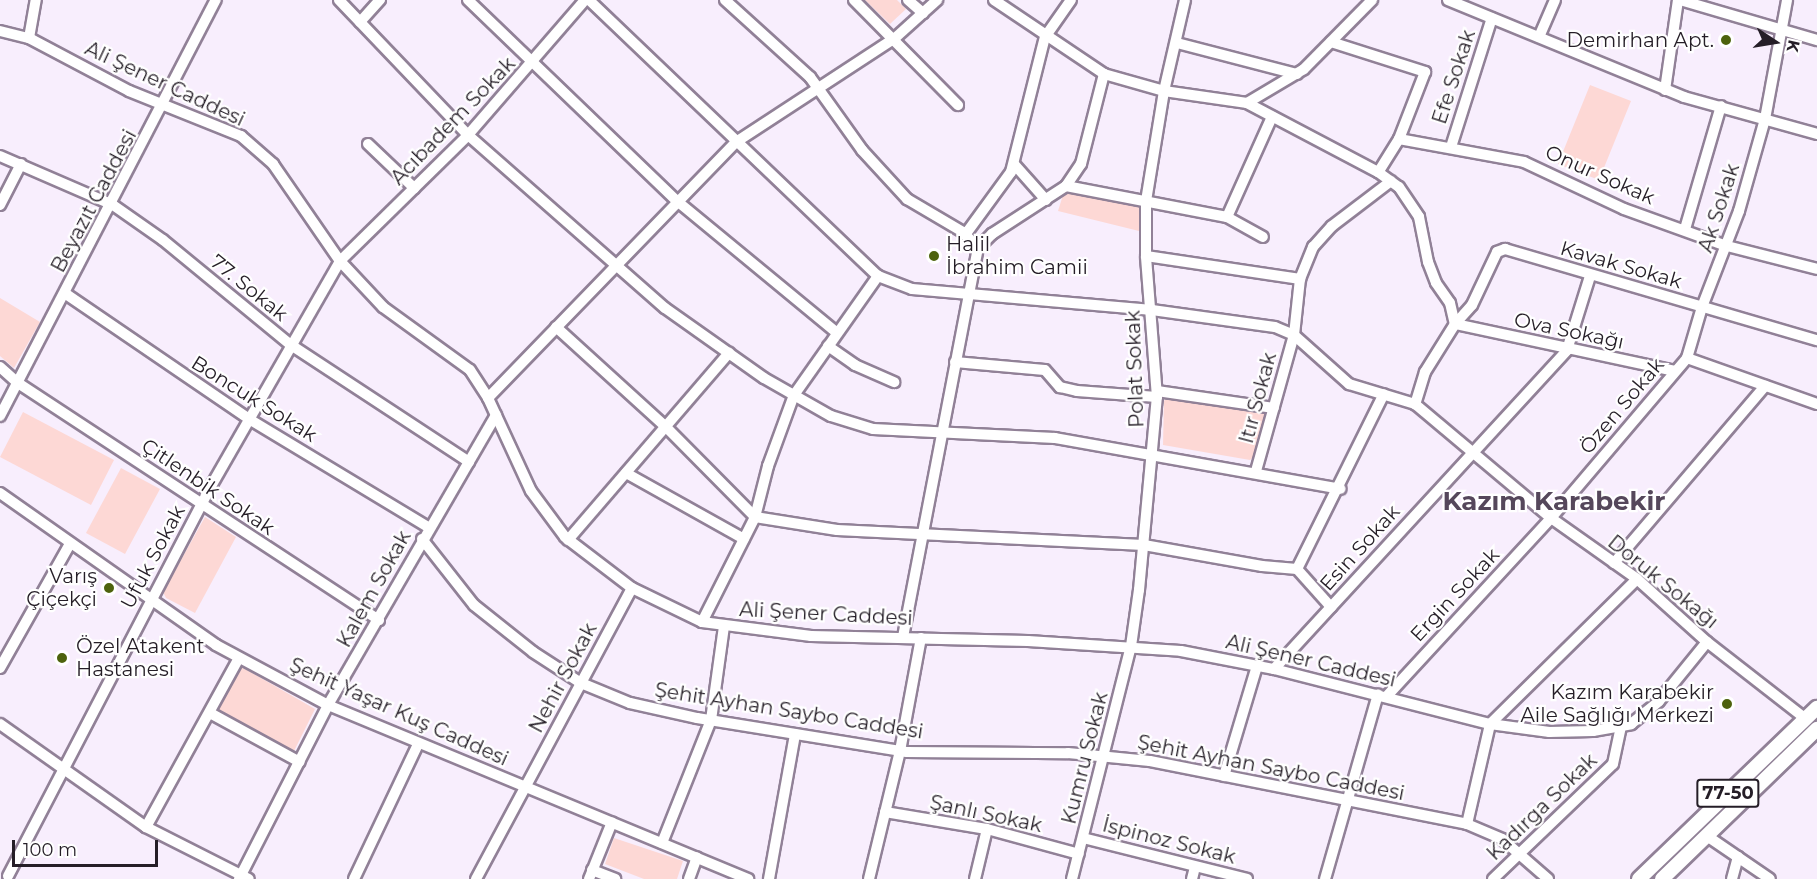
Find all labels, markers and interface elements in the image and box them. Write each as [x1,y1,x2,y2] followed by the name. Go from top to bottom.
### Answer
[1745,12,1805,72] north arrow
[1427,27,1481,127] street label: Efe Sokak
[1566,28,1714,52] place label: Demirhan Apt.
[1719,33,1733,47] marker: Demirhan Apt.
[81,36,249,132] street label: Ali Şener Caddesi
[1783,38,1804,54] text: K
[386,52,520,190] street label: Acıbadem Sokak
[46,125,142,277] street label: Beyazıt Caddesi
[1542,140,1658,210] street label: Onur Sokak
[1693,161,1745,255] street label: Ak Sokak
[946,232,1088,279] place label: Halil İbrahim Camii
[1557,236,1685,294] street label: Kavak Sokak
[927,249,941,263] marker: Halil İbrahim Camii
[206,250,292,326] street label: 77. Sokak
[1512,308,1626,354] street label: Ova Sokağı
[1121,310,1149,428] street label: Polat Sokak
[1234,350,1282,446] street label: Itır Sokak
[187,351,321,447] street label: Boncuk Sokak
[1575,353,1669,459] street label: Özen Sokak
[137,434,279,540] street label: Çitlenbik Sokak
[1442,486,1666,518] district label: Kazım Karabekir
[1315,500,1405,596] street label: Esin Sokak
[116,501,190,613] street label: Ufuk Sokak
[332,526,416,652] street label: Kalem Sokak
[1603,530,1723,634] street label: Doruk Sokağı
[1406,543,1504,647] street label: Ergin Sokak
[26,564,97,611] place label: Varış Çiçekçi
[102,581,116,595] marker: Varış Çiçekçi
[739,597,913,631] street label: Ali Şener Caddesi
[524,619,602,737] street label: Nehir Sokak
[1224,630,1398,692] street label: Ali Şener Caddesi
[76,634,205,681] place label: Özel Atakent Hastanesi
[53,649,71,667] marker: Özel Atakent Hastanesi
[286,653,512,771] street label: Şehit Yaşar Kuş Caddesi
[653,678,925,744] street label: Şehit Ayhan Saybo Caddesi
[1521,680,1714,727] place label: Kazım Karabekir Aile Sağlığı Merkezi
[1057,689,1113,827] street label: Kumru Sokak
[1718,695,1736,713] marker: Kazım Karabekir Aile Sağlığı Merkezi
[1136,730,1406,806] street label: Şehit Ayhan Saybo Caddesi
[1482,749,1602,865] street label: Kadırga Sokak
[1695,778,1761,808] road number: 77-50
[928,790,1044,838] street label: Şanlı Sokak
[1100,813,1238,869] street label: İspinoz Sokak
[15,828,160,866] scale bar
[23,839,77,861] text: 100 m

